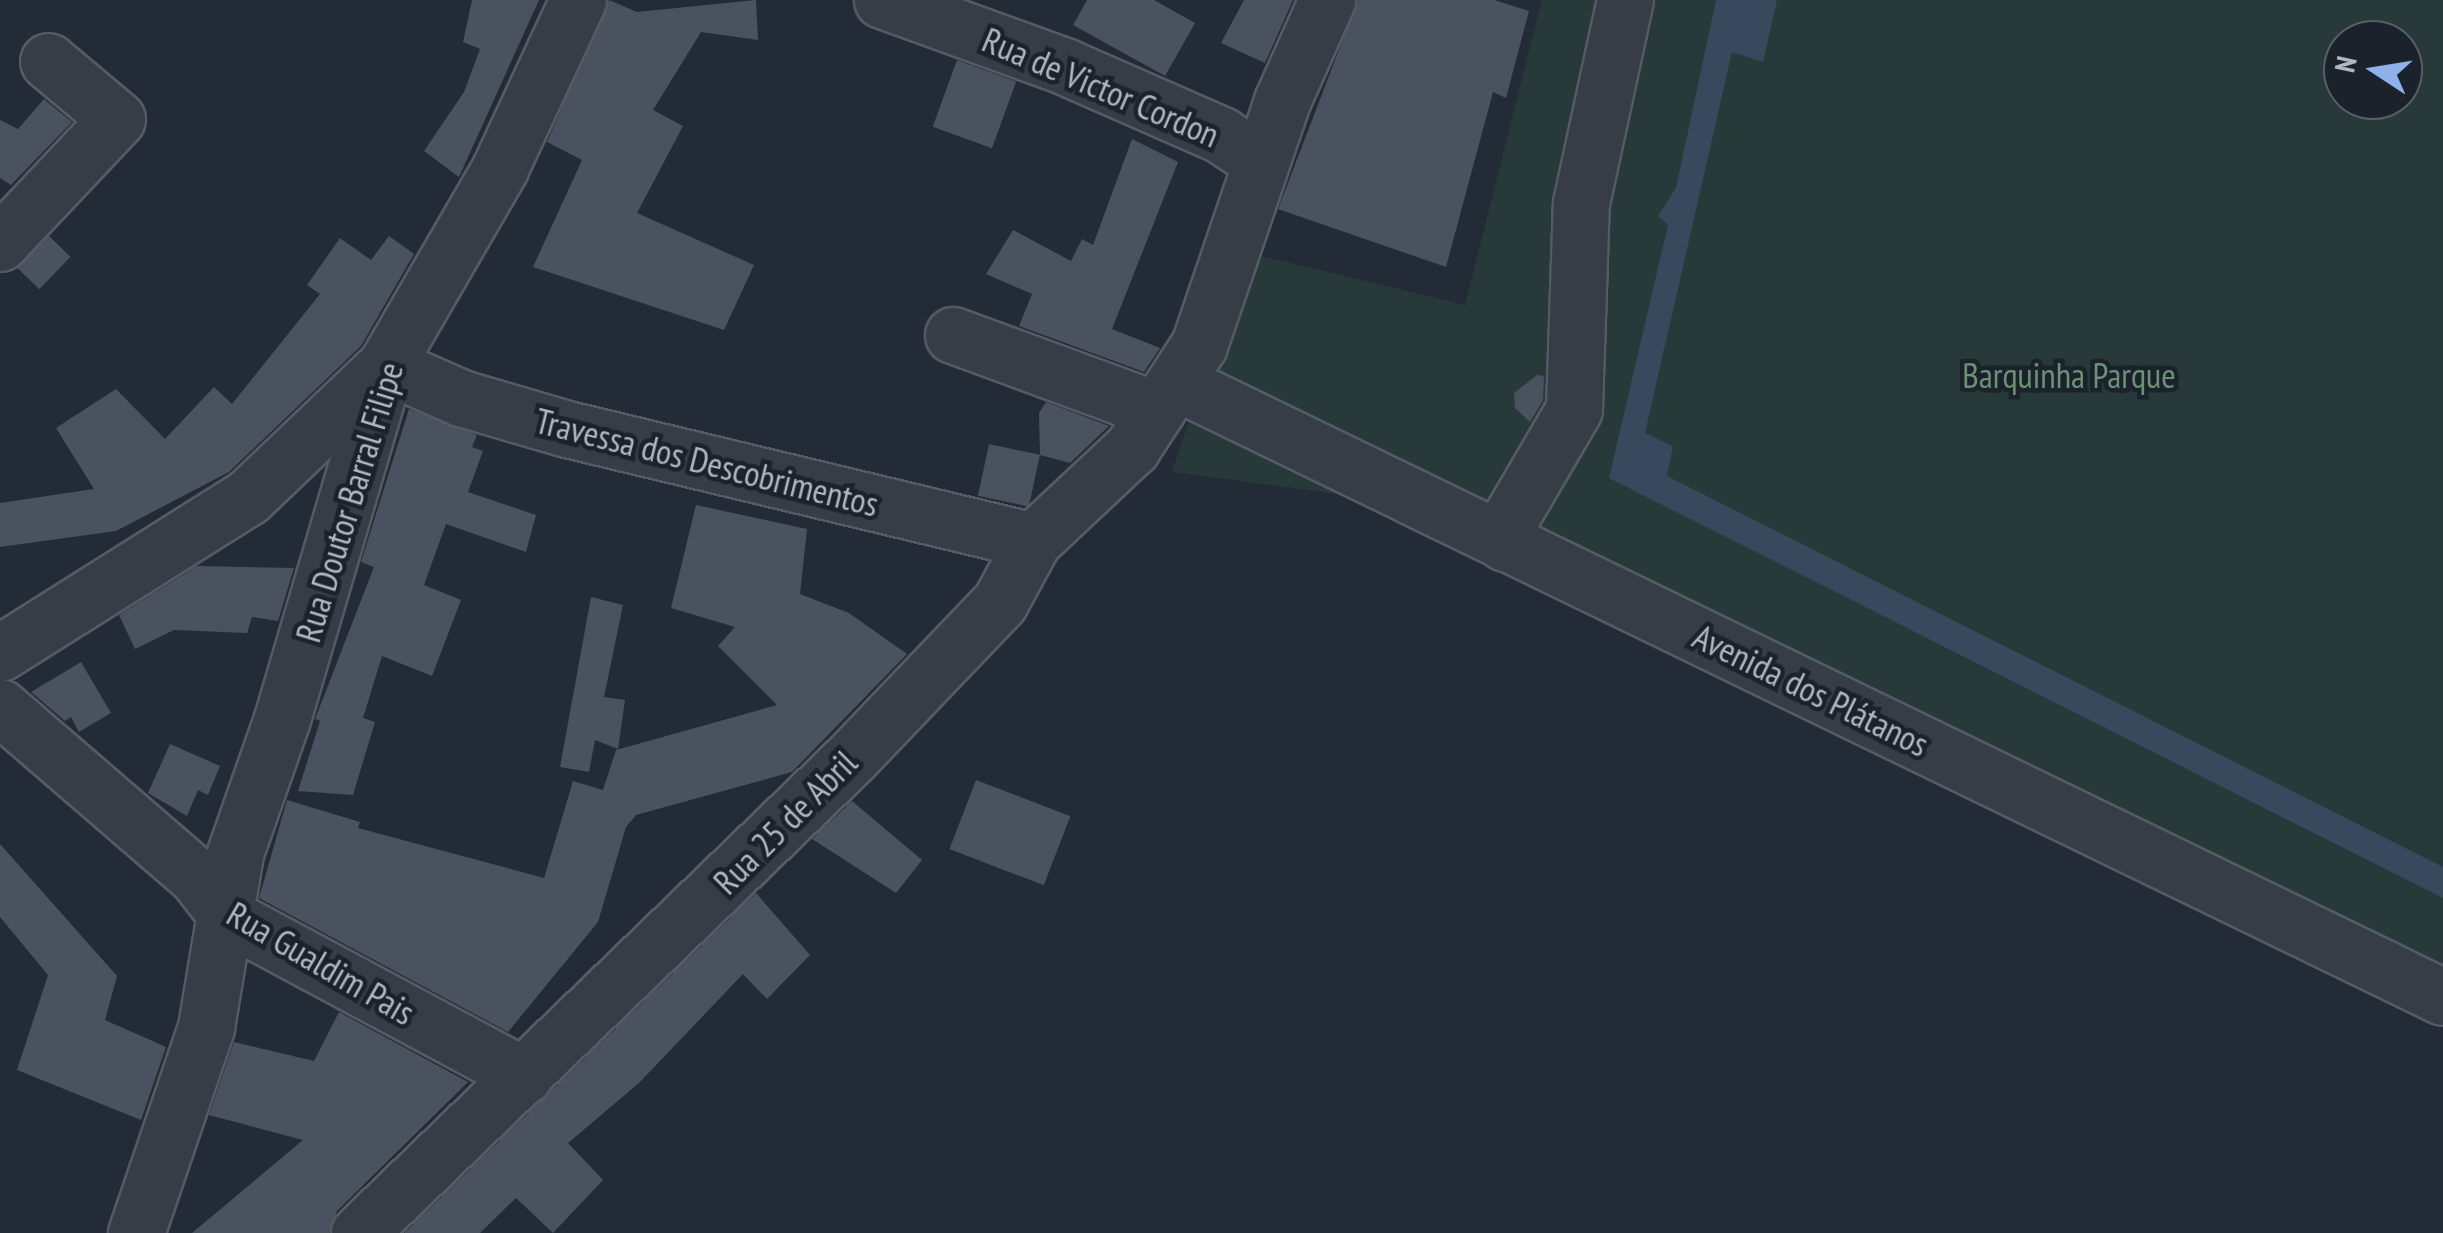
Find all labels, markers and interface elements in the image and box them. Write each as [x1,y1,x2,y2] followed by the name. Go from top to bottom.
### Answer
[976,18,1226,156] street label: Rua de Victor Cordon
[2323,20,2423,120] north arrow
[2325,53,2365,75] text: N
[1962,354,2176,396] park label: Barquinha Parque
[286,357,412,647] street label: Rua Doutor Barral Filipe
[531,399,883,525] street label: Travessa dos Descobrimentos
[1687,615,1935,765] street label: Avenida dos Plátanos
[704,741,866,903] street label: Rua 25 de Abril
[220,893,422,1033] street label: Rua Gualdim Pais

